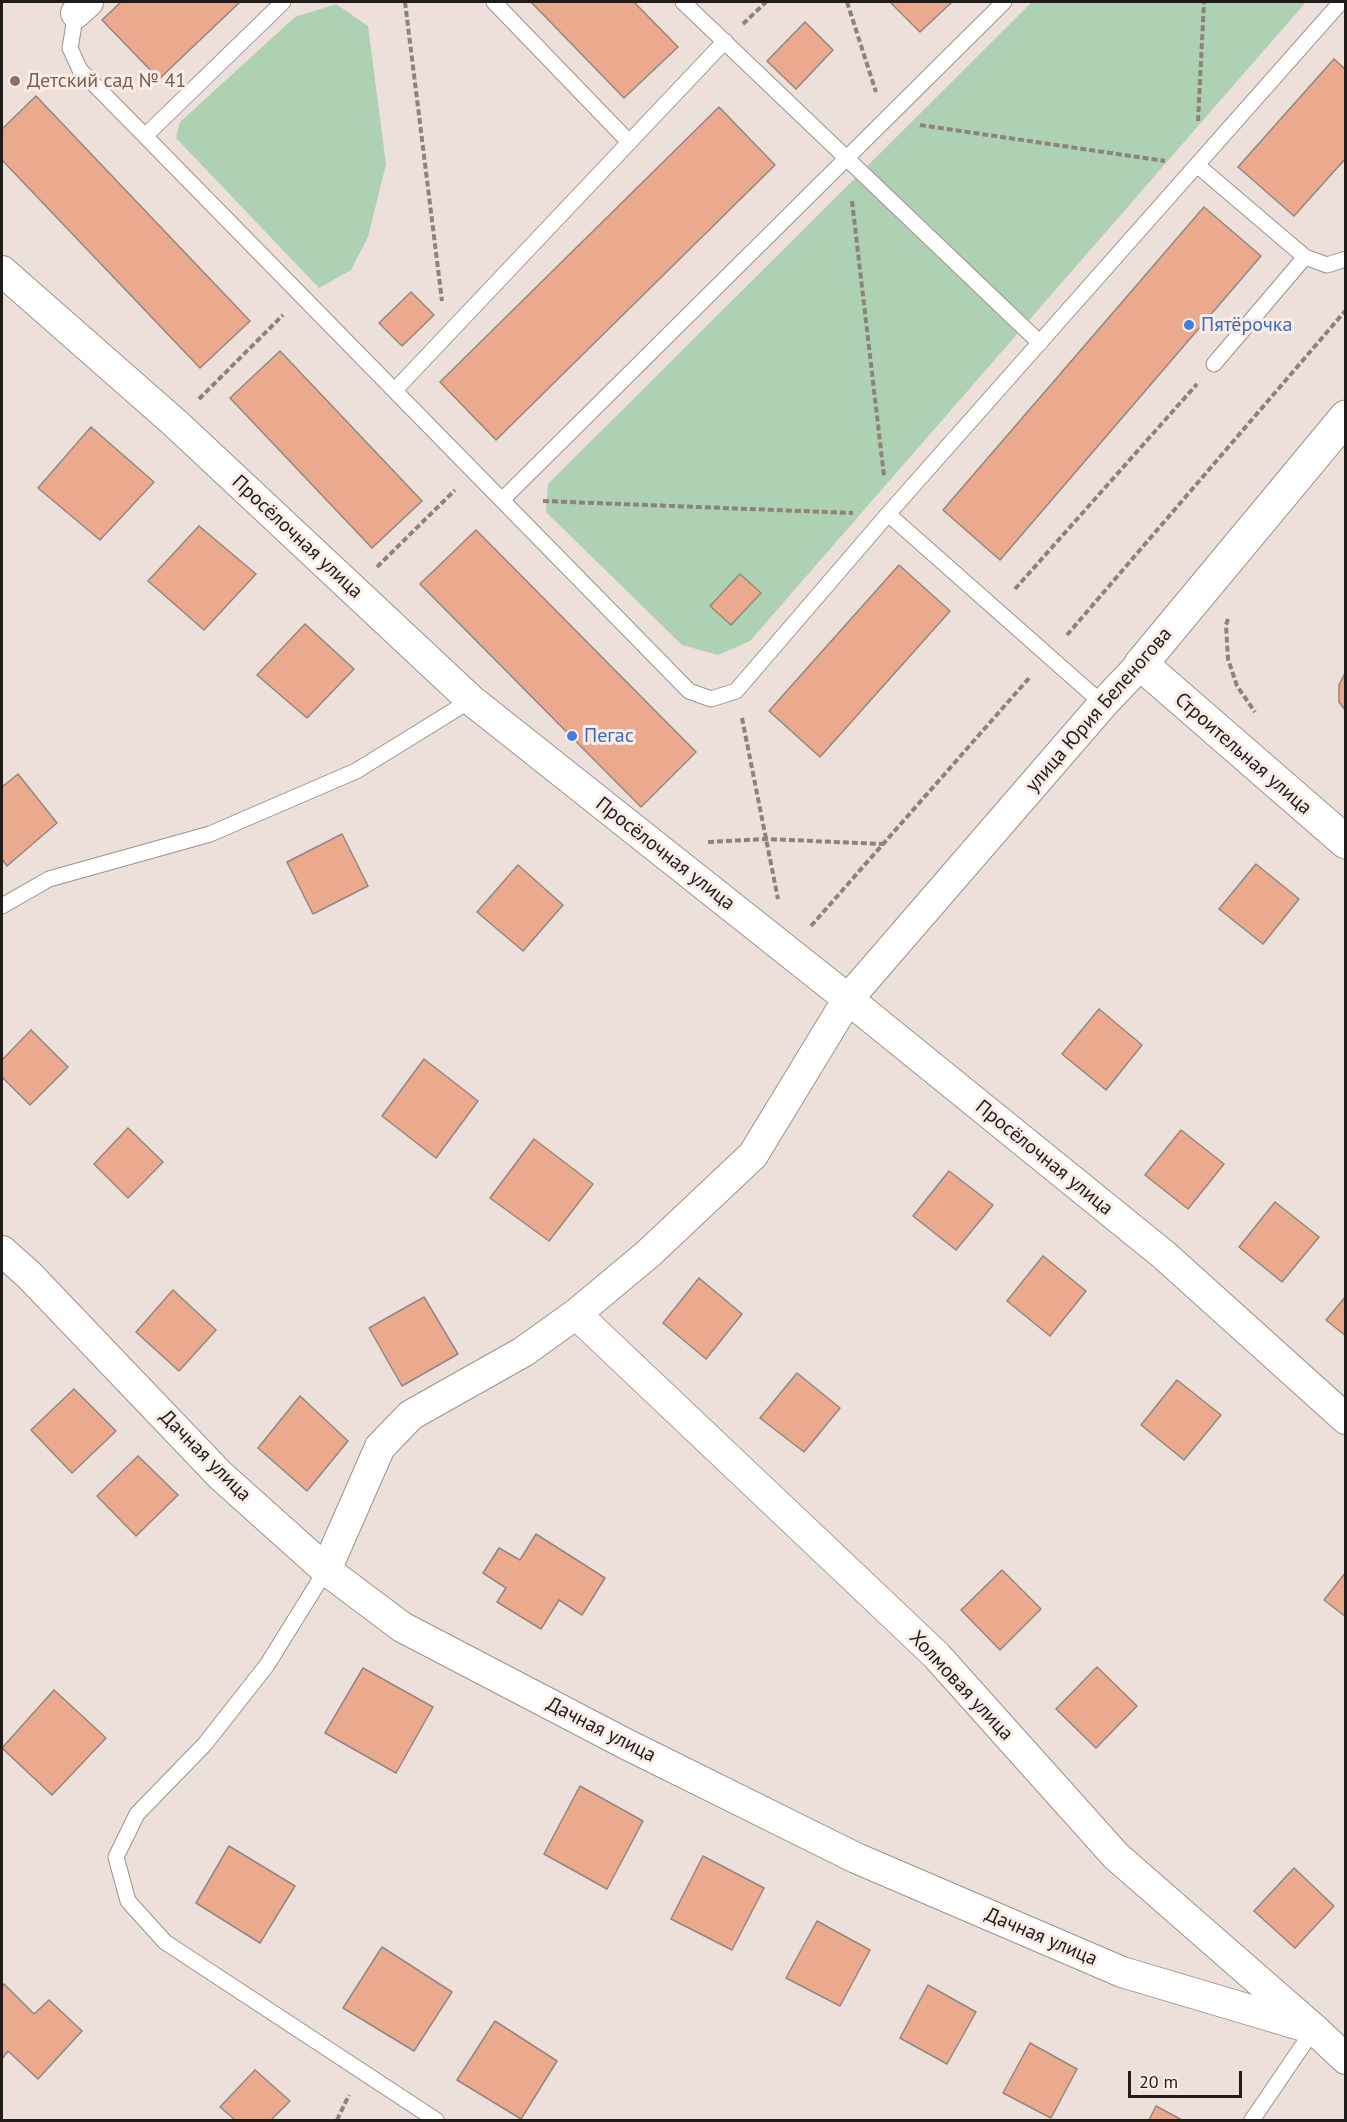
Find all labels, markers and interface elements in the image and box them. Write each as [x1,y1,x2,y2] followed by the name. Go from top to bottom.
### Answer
[27,69,186,93] place label: Детский сад № 41
[8,74,22,88] marker: Детский сад № 41
[1201,313,1292,337] place label: Пятёрочка
[1182,318,1196,332] marker: Пятёрочка
[227,470,367,604] street label: Просёлочная улица
[1021,623,1177,797] street label: улица Юрия Беленогова
[1170,688,1316,820] street label: Строительная улица
[584,724,634,748] place label: Пегас
[565,729,579,743] marker: Пегас
[591,792,739,916] street label: Просёлочная улица
[970,1095,1118,1221] street label: Просёлочная улица
[154,1405,256,1507] street label: Дачная улица
[904,1626,1018,1746] street label: Холмовая улица
[542,1692,660,1768] street label: Дачная улица
[981,1903,1101,1971] street label: Дачная улица
[1131,2059,1245,2097] scale bar
[1139,2070,1178,2093] text: 20 m

